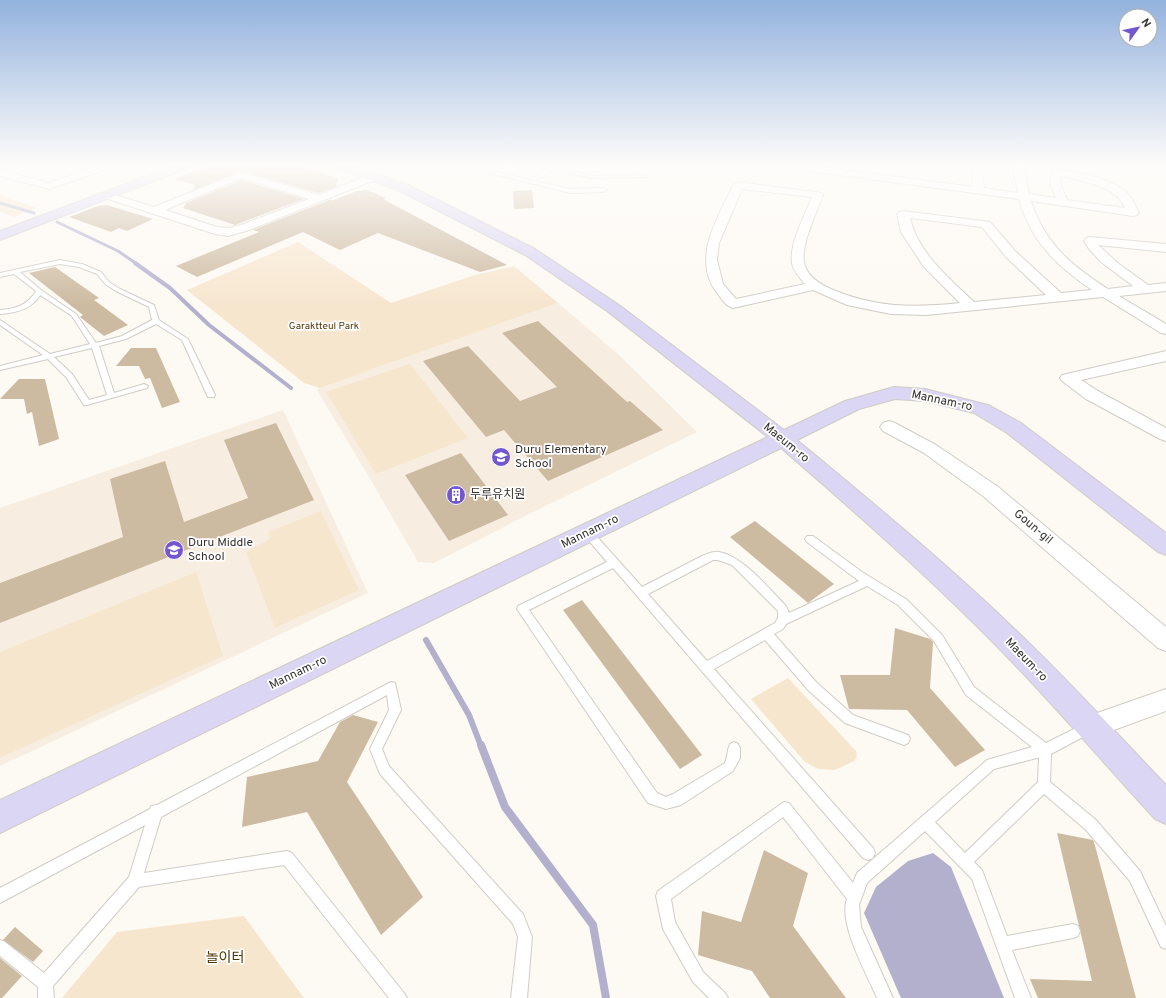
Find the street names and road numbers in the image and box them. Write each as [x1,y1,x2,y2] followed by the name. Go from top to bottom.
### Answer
[910,387,974,415] street label: Mannam-ro
[760,419,813,467] street label: Maeum-ro
[1010,506,1056,548] street label: Goun-gil
[559,511,622,553] street label: Mannam-ro
[1001,635,1051,686] street label: Maeum-ro
[267,652,330,694] street label: Mannam-ro

